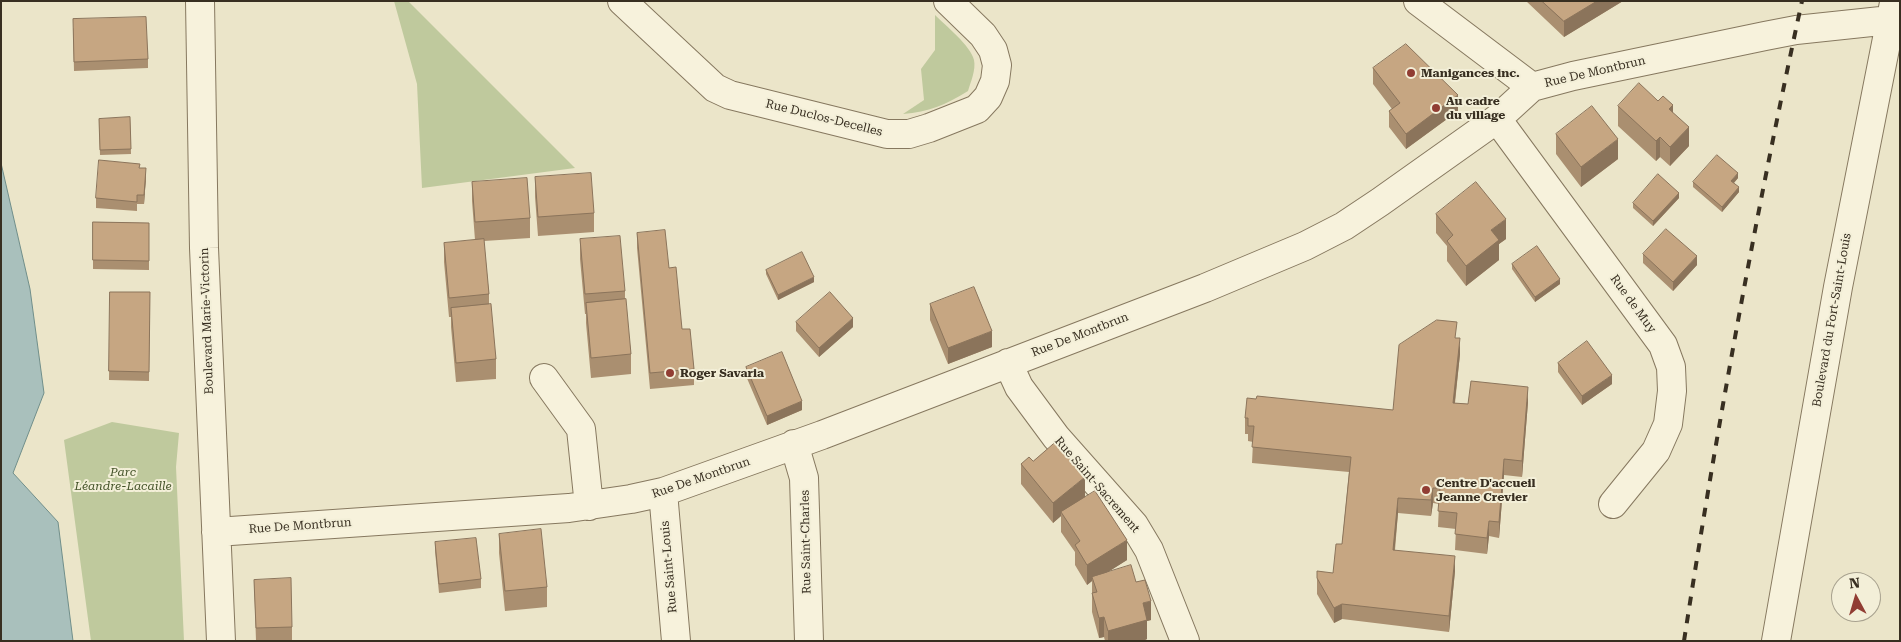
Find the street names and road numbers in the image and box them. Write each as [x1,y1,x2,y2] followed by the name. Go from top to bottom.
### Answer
[1543,53,1647,91] street label: Rue De Montbrun
[764,97,884,139] street label: Rue Duclos-Decelles
[1810,232,1854,408] street label: Boulevard du Fort-Saint-Louis
[197,247,217,395] street label: Boulevard Marie-Victorin
[1607,272,1659,336] street label: Rue de Muy
[1029,310,1131,360] street label: Rue De Montbrun
[1051,434,1143,536] street label: Rue Saint-Sacrement
[650,454,752,502] street label: Rue De Montbrun
[798,490,814,594] street label: Rue Saint-Charles
[248,515,352,537] street label: Rue De Montbrun
[658,520,680,614] street label: Rue Saint-Louis

